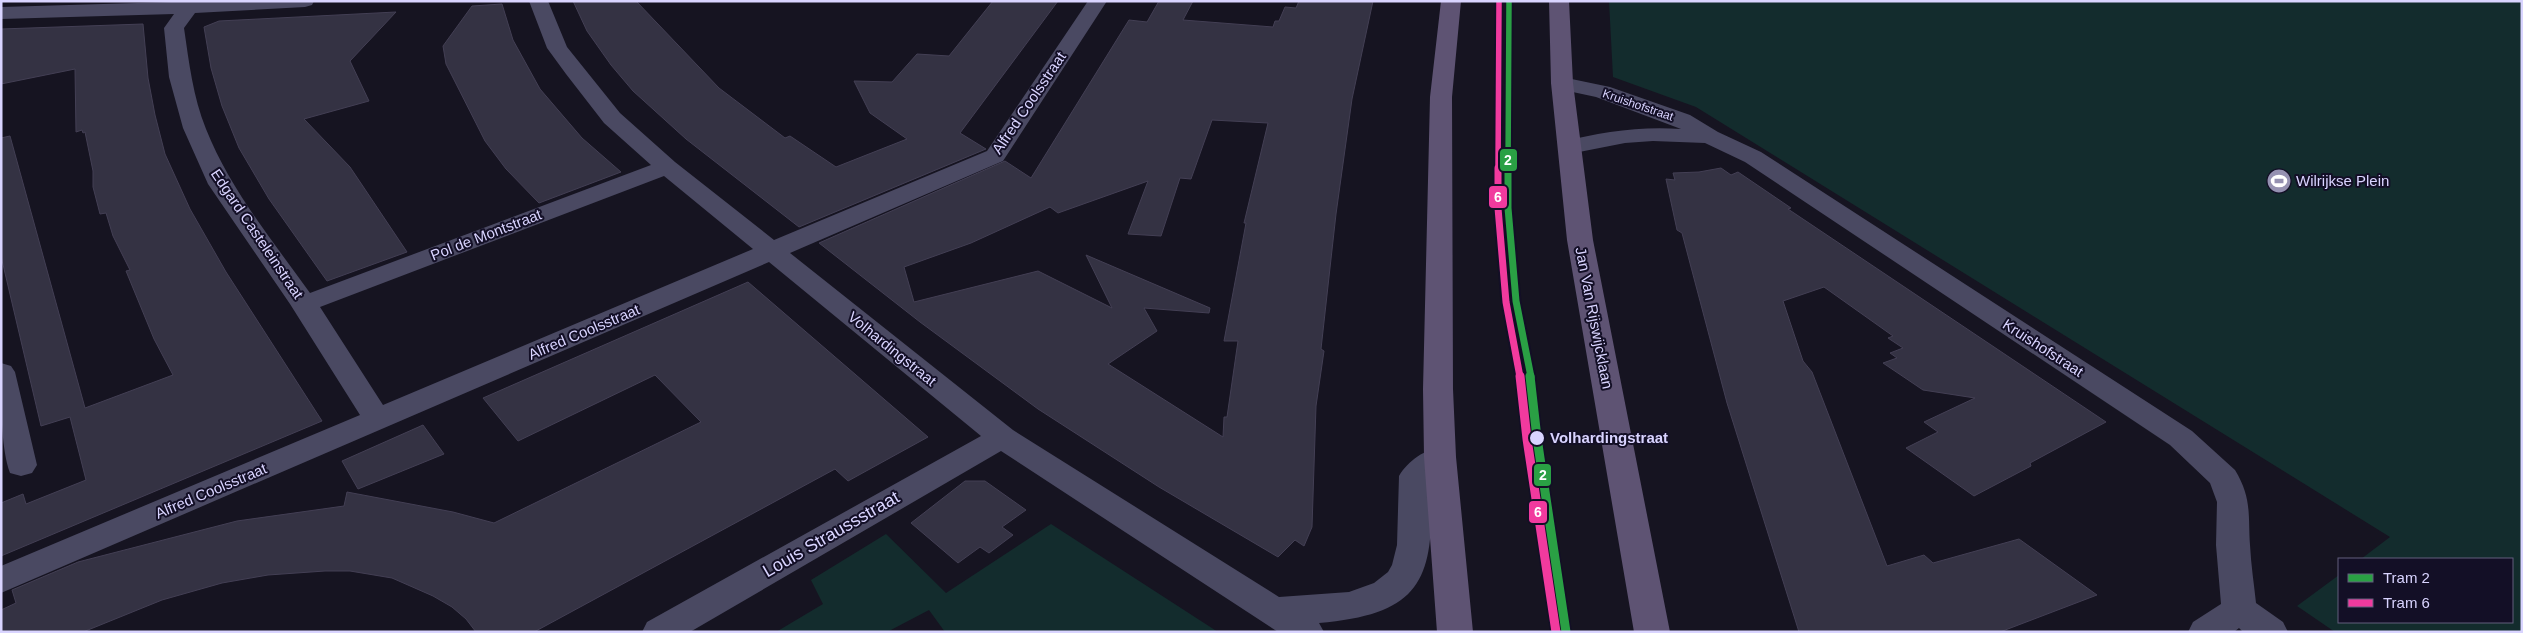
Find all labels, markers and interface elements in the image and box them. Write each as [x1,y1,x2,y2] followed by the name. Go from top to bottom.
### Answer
[988,48,1069,157] street label: Alfred Coolsstraat
[1601,86,1676,124] street label: Kruishofstraat
[1499,148,1518,172] line badge: 2
[1504,152,1512,168] text: 2
[208,166,308,302] street label: Edgard Casteleinstraat
[2266,168,2292,194] sports icon: Wilrijkse Plein
[2296,172,2389,189] place label: Wilrijkse Plein
[1488,185,1508,209] line badge: 6
[1494,189,1502,205] text: 6
[428,205,545,264] street label: Pol de Montstraat
[1572,246,1617,390] street label: Jan Van Rijswijcklaan
[526,300,643,363] street label: Alfred Coolsstraat
[845,308,940,390] street label: Volhardingstraat
[2000,315,2087,380] street label: Kruishofstraat
[1528,429,1546,447] marker: Volhardingstraat
[1550,429,1668,446] place label: Volhardingstraat
[153,459,270,522] street label: Alfred Coolsstraat
[1533,463,1552,487] line badge: 2
[1539,467,1547,483] text: 2
[759,487,903,581] street label: Louis Straussstraat
[1528,500,1548,524] line badge: 6
[1534,504,1542,520] text: 6
[2338,558,2513,623] legend
[2383,569,2430,586] text: Tram 2
[2383,594,2430,611] text: Tram 6

